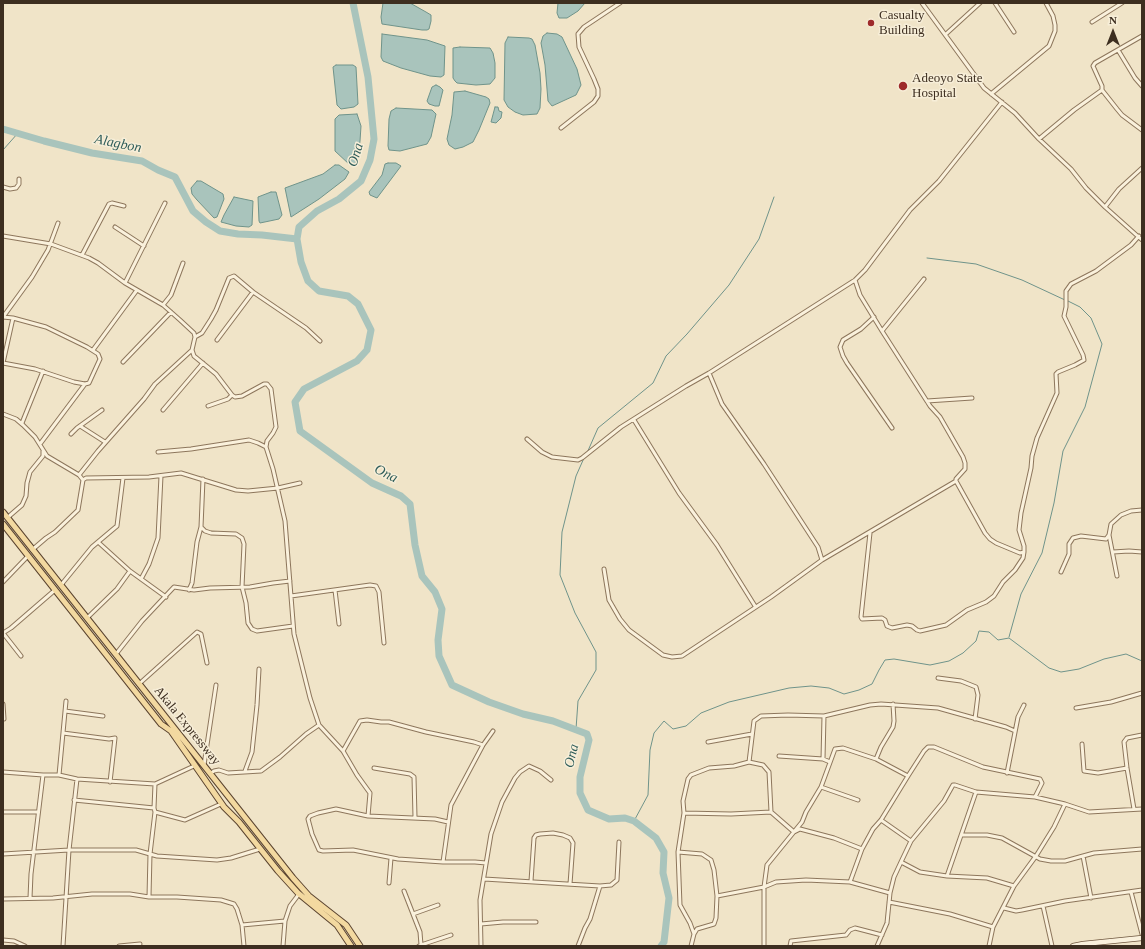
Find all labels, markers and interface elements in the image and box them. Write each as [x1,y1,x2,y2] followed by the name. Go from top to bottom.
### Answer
[879,8,925,39] place label: Casualty Building
[1093,12,1133,52] north arrow
[1109,14,1117,26] text: N
[866,18,876,28] marker: Casualty Building
[912,71,982,102] place label: Adeoyo State Hospital
[897,80,909,92] marker: Adeoyo State Hospital
[93,131,143,157] water label: Alagbon
[344,141,368,169] water label: Ona
[371,461,401,487] water label: Ona
[150,683,224,769] street label: Akala Expressway
[561,742,583,770] water label: Ona

